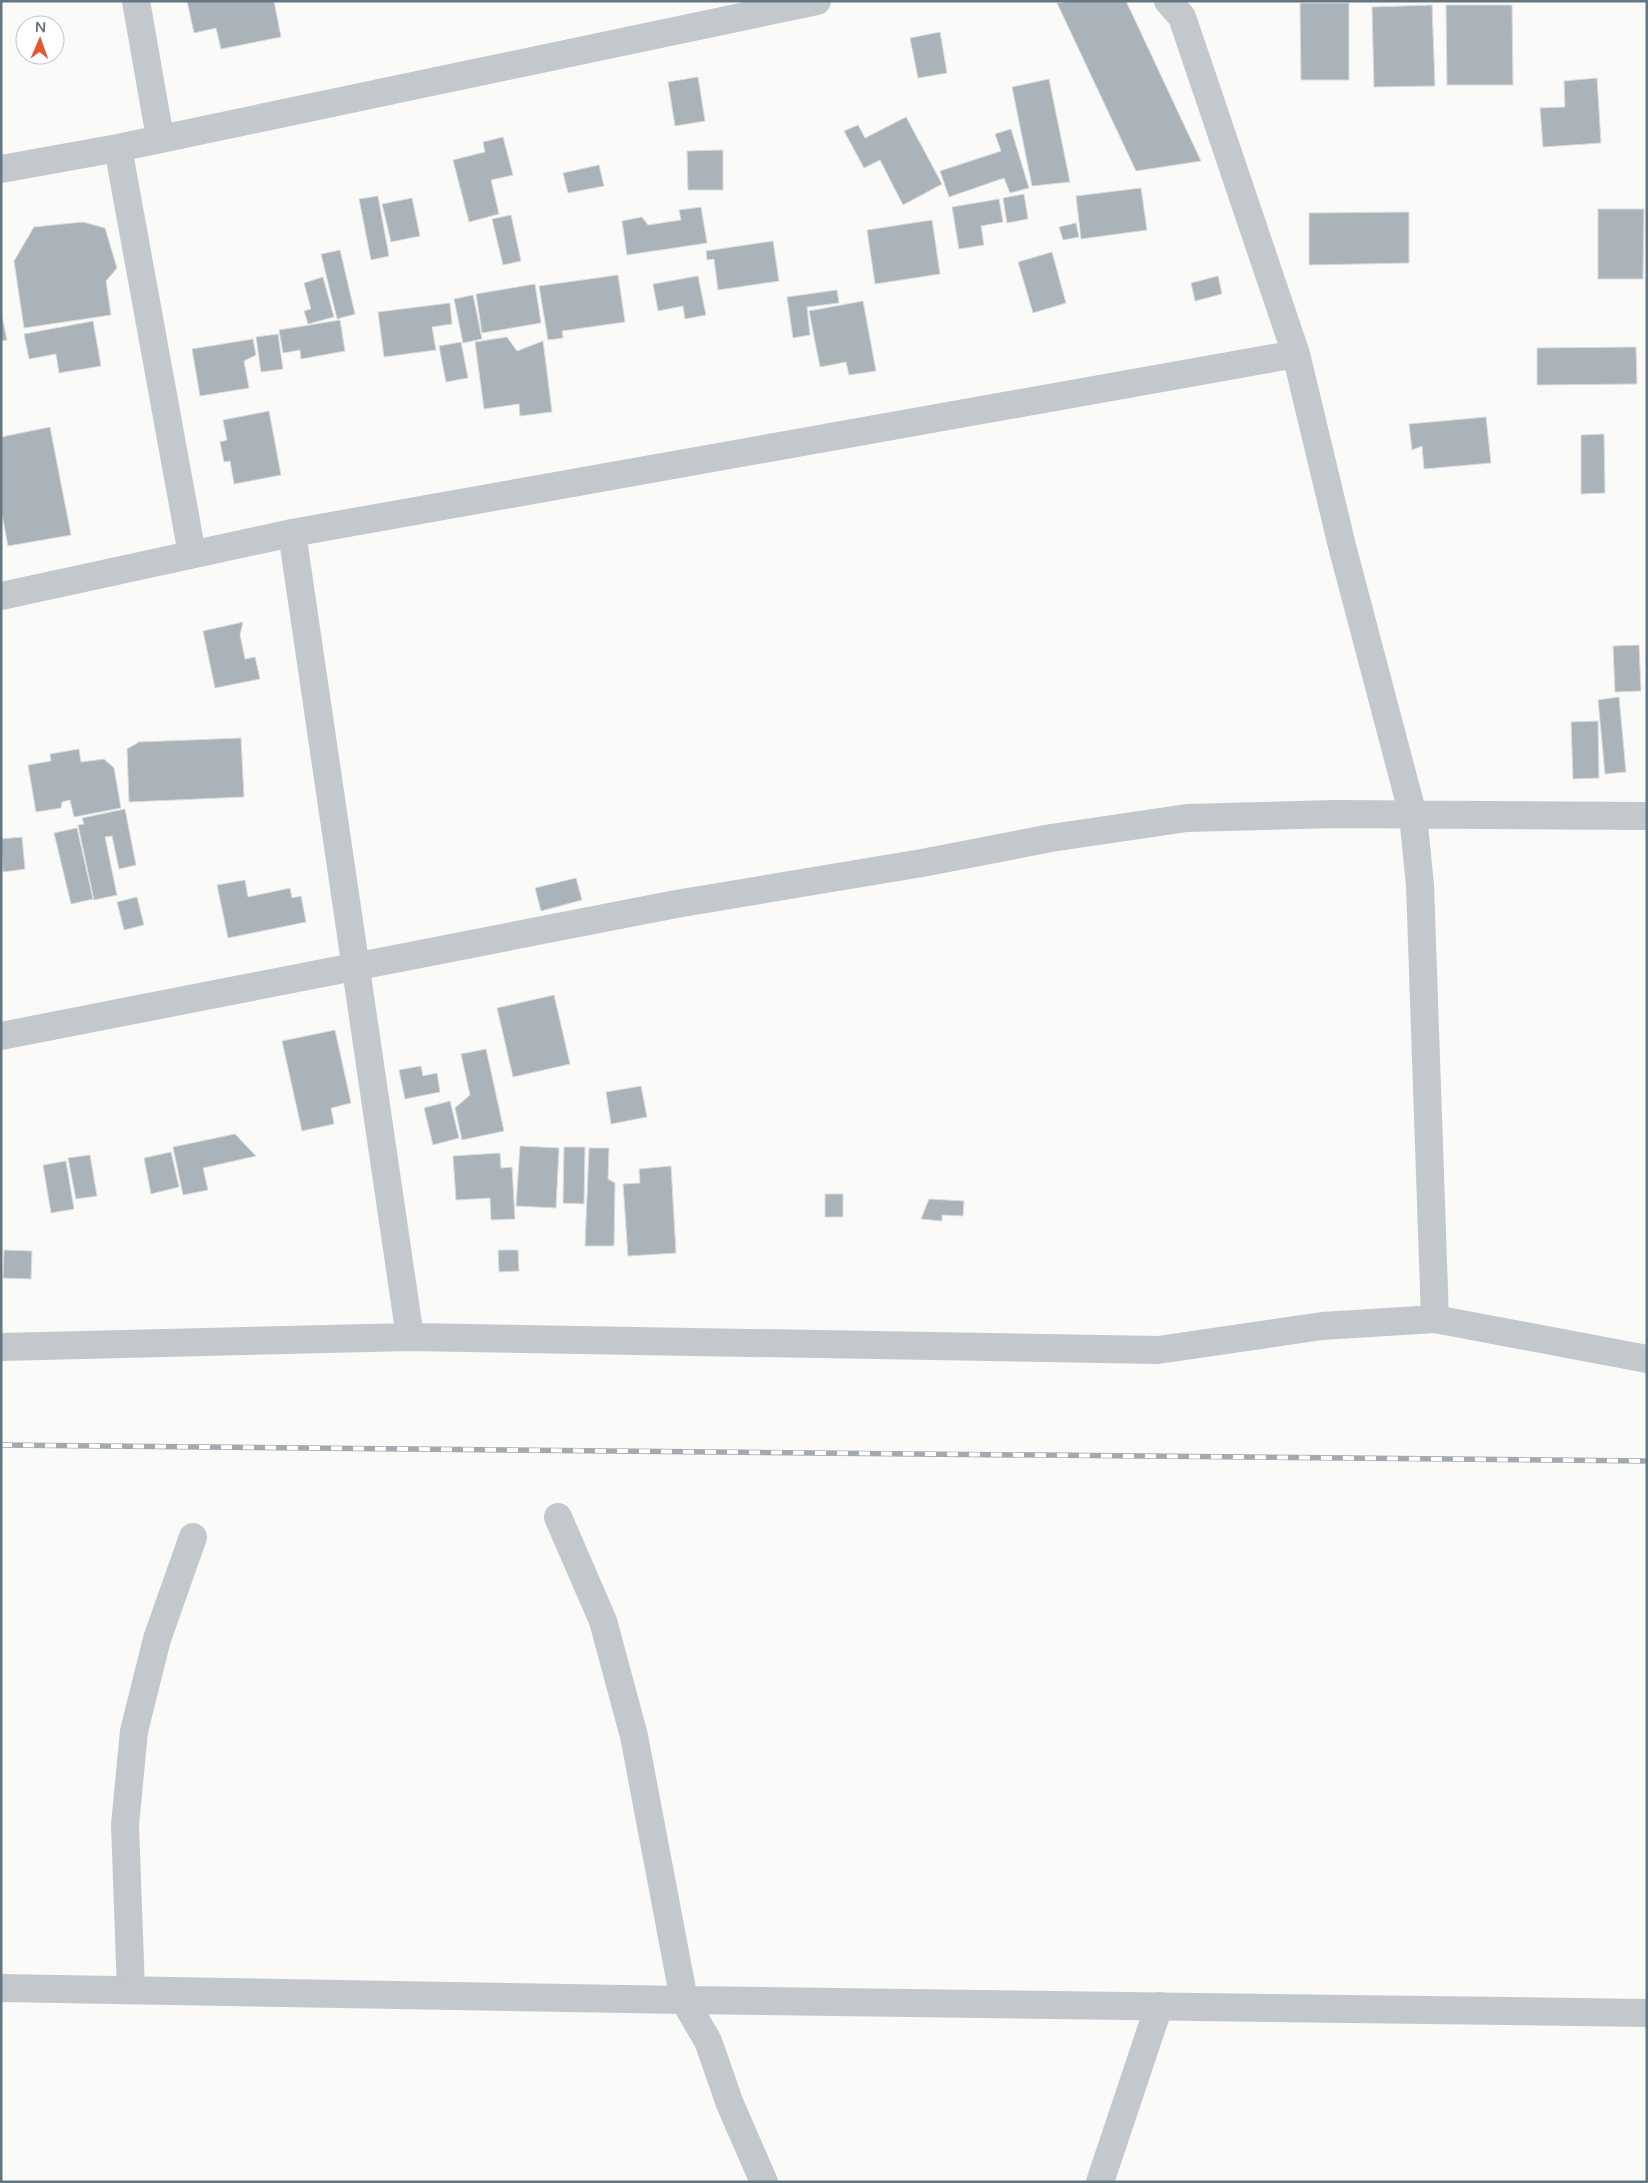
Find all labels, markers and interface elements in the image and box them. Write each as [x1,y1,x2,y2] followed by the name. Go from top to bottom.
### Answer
[15,15,65,65] north arrow
[35,19,46,36] text: N

